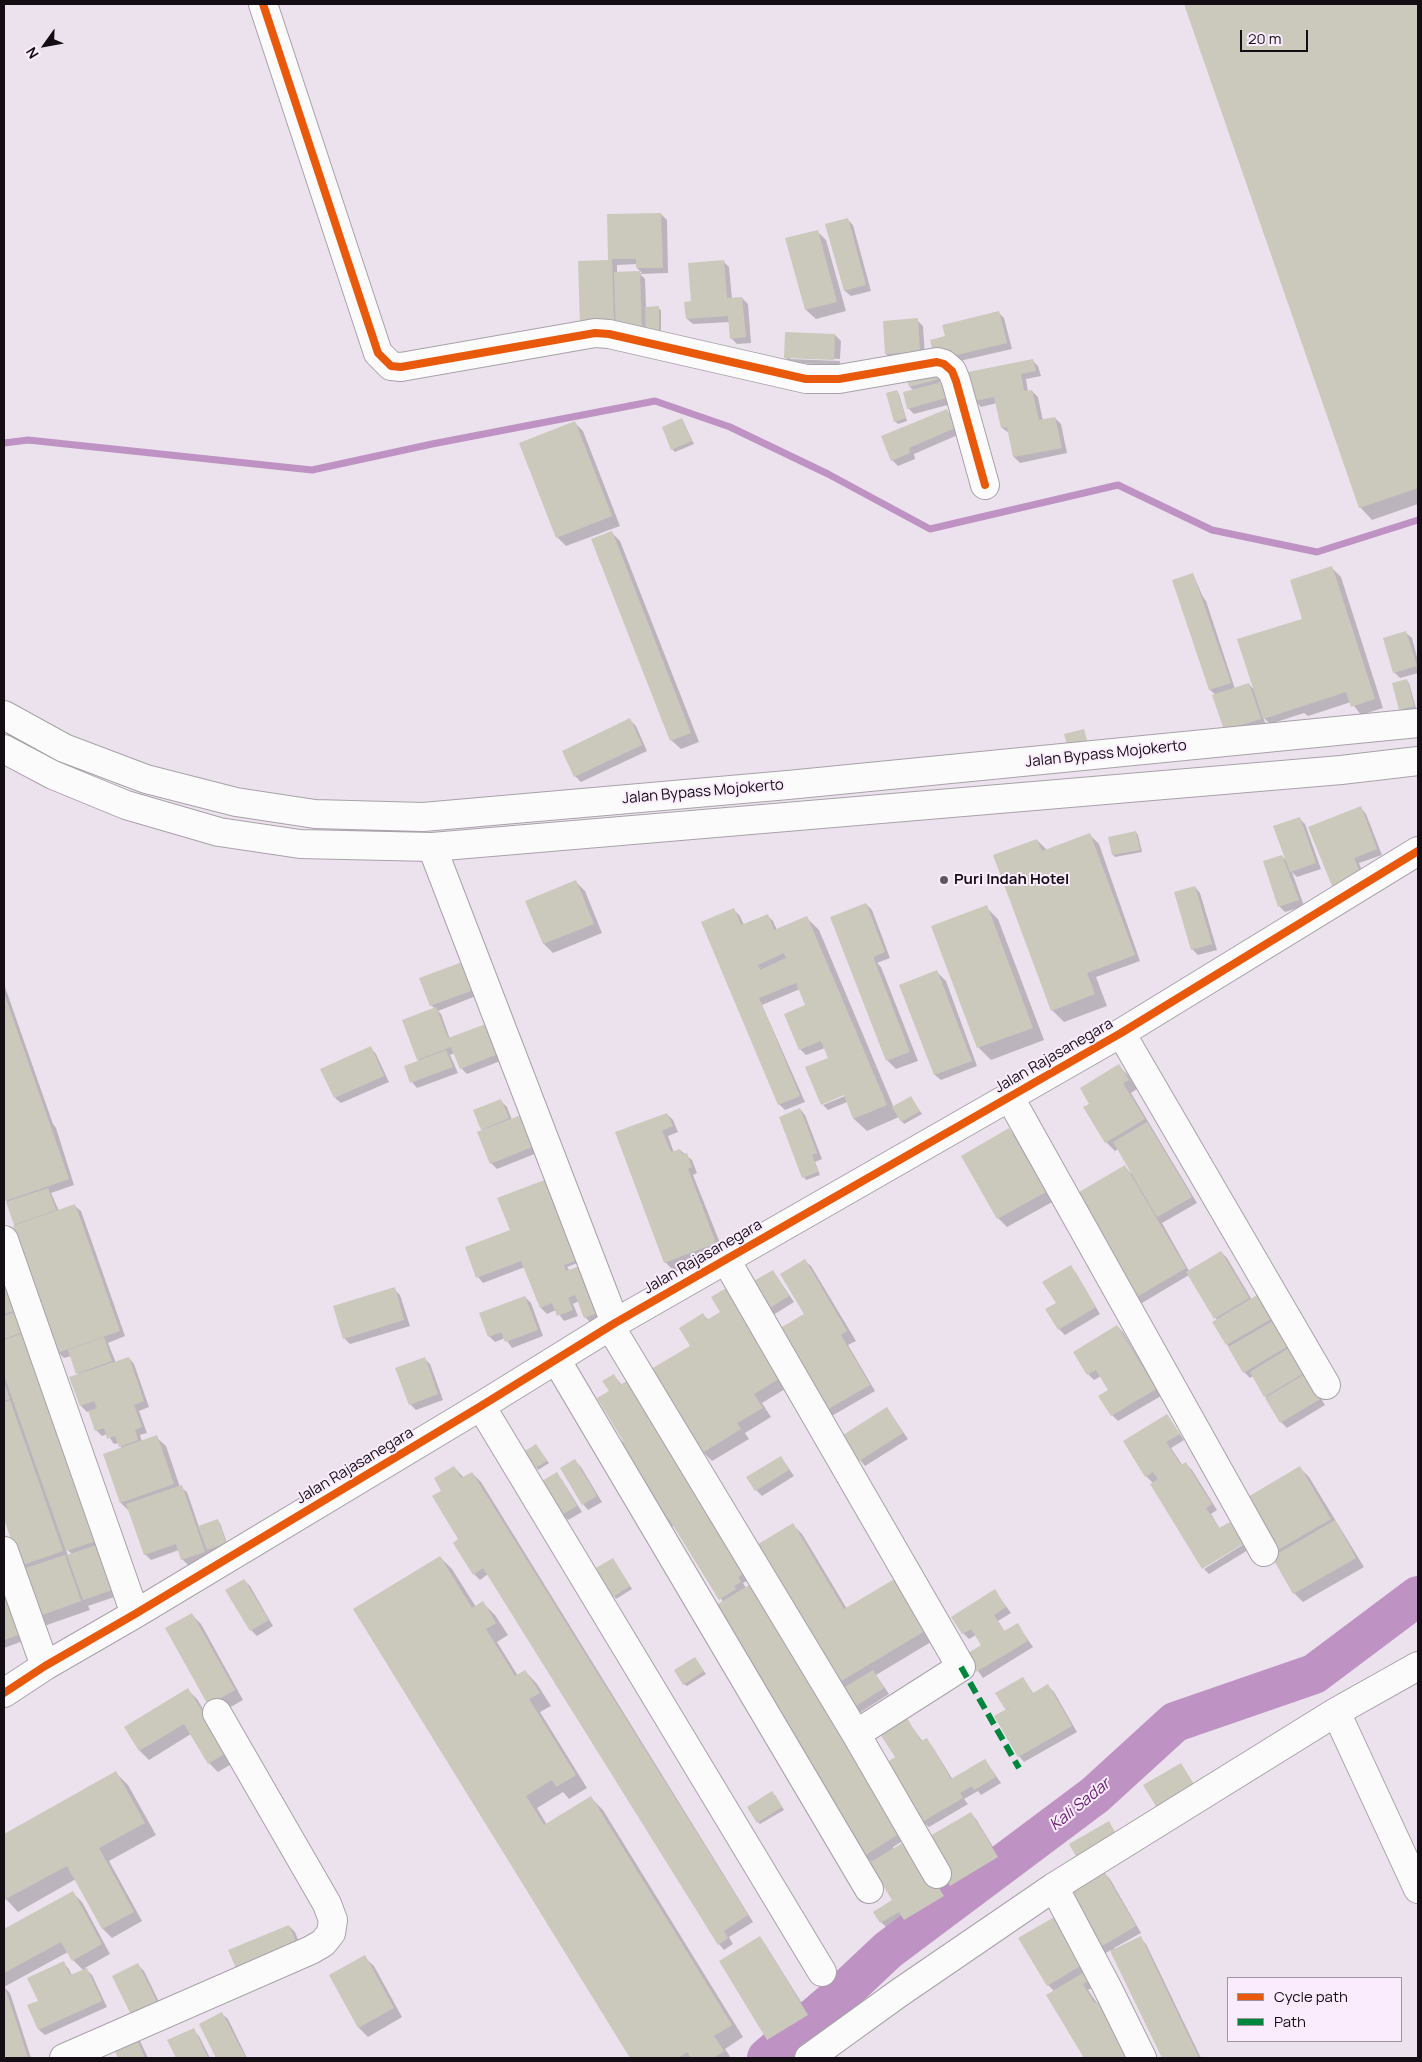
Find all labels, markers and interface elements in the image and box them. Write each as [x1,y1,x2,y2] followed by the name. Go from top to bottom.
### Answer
[20,20,70,70] north arrow
[1242,20,1310,52] scale bar
[1248,28,1281,49] text: 20 m
[21,44,43,63] text: N
[1024,737,1188,771] street label: Jalan Bypass Mojokerto
[621,776,785,808] street label: Jalan Bypass Mojokerto
[954,871,1069,889] place label: Puri Indah Hotel
[938,874,950,886] marker: Puri Indah Hotel
[992,1015,1116,1097] street label: Jalan Rajasanegara
[641,1216,765,1298] street label: Jalan Rajasanegara
[293,1424,417,1508] street label: Jalan Rajasanegara
[1046,1775,1114,1835] water label: Kali Sadar
[1227,1977,1402,2042] legend
[1274,1986,1348,2007] text: Cycle path
[1274,2011,1306,2032] text: Path

